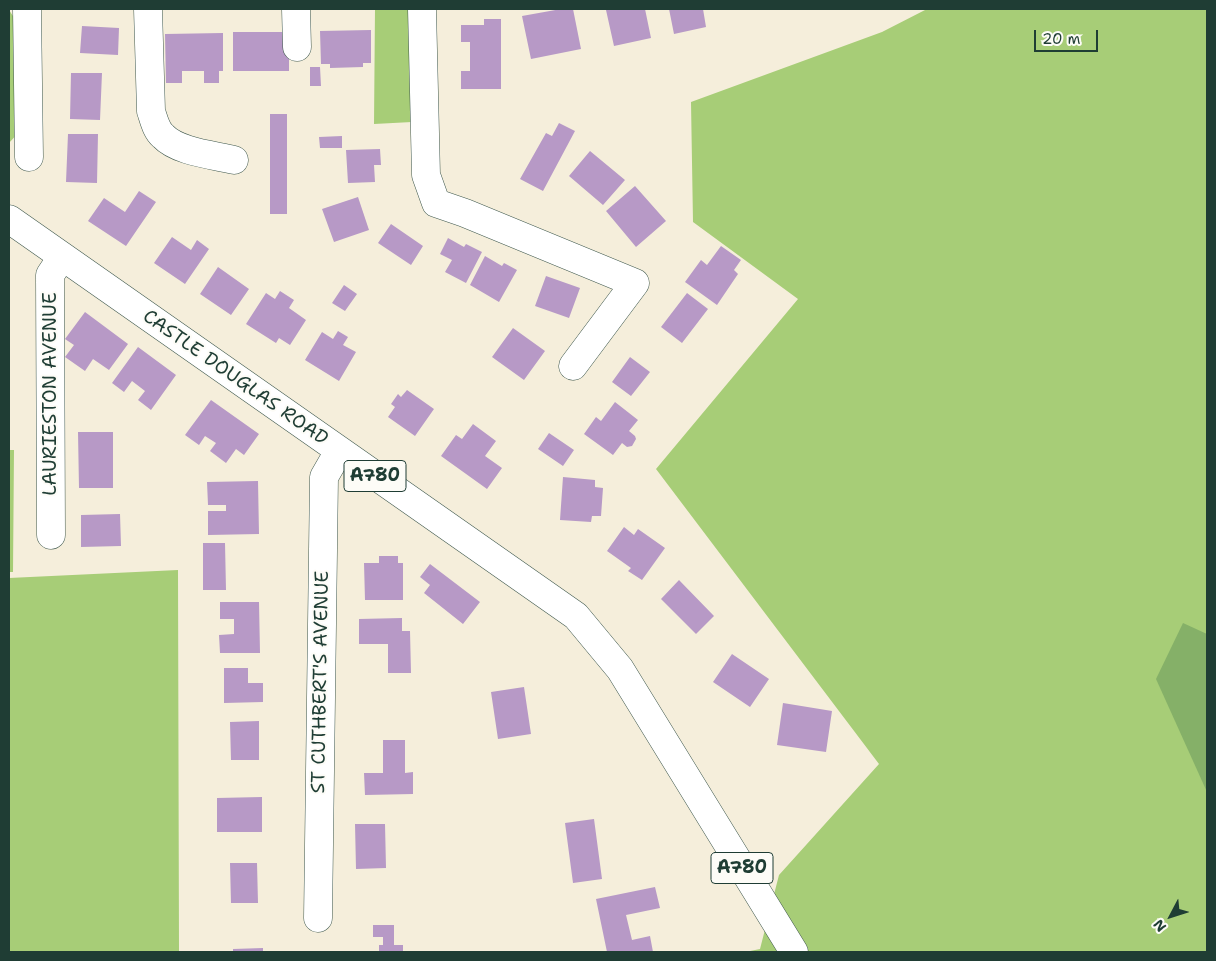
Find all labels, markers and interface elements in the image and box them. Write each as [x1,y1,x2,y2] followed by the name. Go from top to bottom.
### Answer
[1036,20,1100,52] scale bar
[1042,29,1081,49] text: 20 m
[40,292,62,496] street label: LAURIESTON AVENUE
[138,305,332,451] street label: CASTLE DOUGLAS ROAD
[344,461,406,492] road number: A780
[308,570,334,794] street label: ST CUTHBERT'S AVENUE
[711,852,773,884] road number: A780
[1146,891,1196,941] north arrow
[1149,916,1170,936] text: N

